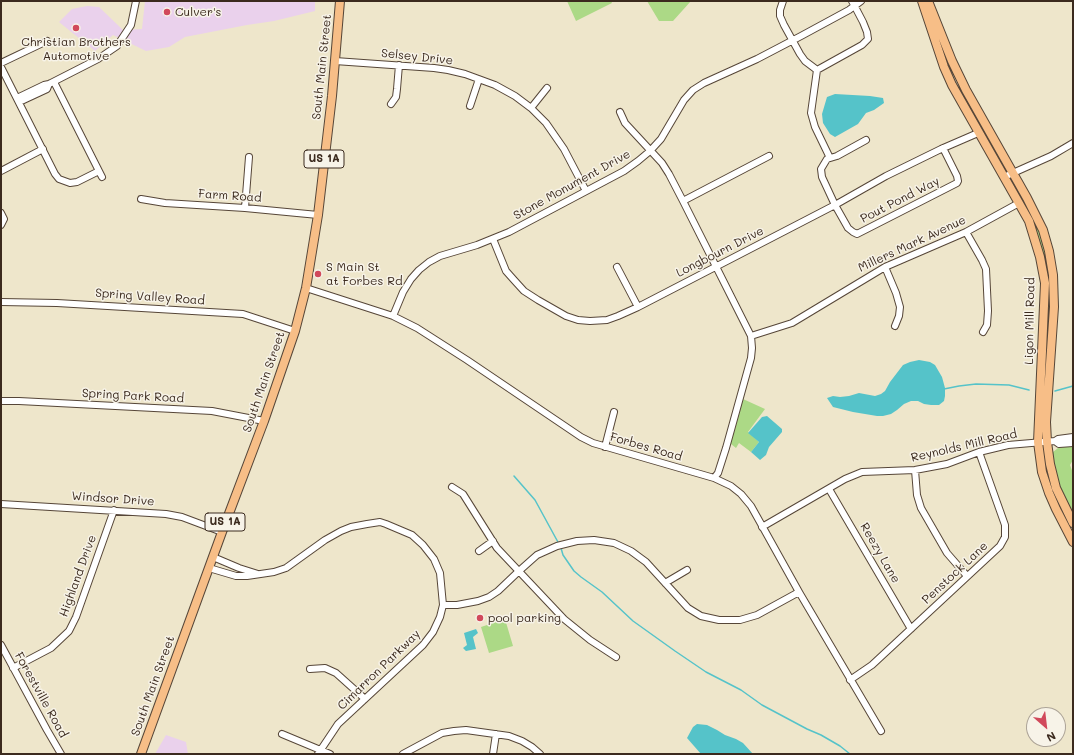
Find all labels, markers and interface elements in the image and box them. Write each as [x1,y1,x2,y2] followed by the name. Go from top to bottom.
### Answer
[175,5,221,19] place label: Culver's
[162,7,172,17] marker: Culver's
[309,14,335,120] street label: South Main Street
[71,23,81,33] marker: Christian Brothers Automotive
[21,35,131,63] place label: Christian Brothers Automotive
[380,46,454,68] street label: Selsey Drive
[511,147,633,223] street label: Stone Monument Drive
[304,150,344,168] road number: US 1A
[858,174,942,226] street label: Pout Pond Way
[198,187,262,205] street label: Farm Road
[856,213,968,275] street label: Millers Mark Avenue
[674,224,766,280] street label: Longbourn Drive
[326,260,402,288] place label: S Main St at Forbes Rd
[313,269,323,279] marker: S Main St at Forbes Rd
[1022,277,1038,365] street label: Ligon Mill Road
[95,286,205,308] street label: Spring Valley Road
[240,330,288,434] street label: South Main Street
[82,386,184,406] street label: Spring Park Road
[910,427,1018,465] street label: Reynolds Mill Road
[608,430,684,464] street label: Forbes Road
[71,489,155,509] street label: Windsor Drive
[205,513,245,531] road number: US 1A
[857,520,903,586] street label: Reezy Lane
[56,533,100,619] street label: Highland Drive
[919,539,991,607] street label: Penstock Lane
[488,611,561,625] place label: pool parking
[475,613,485,623] marker: pool parking
[335,627,423,713] street label: Cimarron Parkway
[128,634,178,738] street label: South Main Street
[12,650,70,740] street label: Forestville Road
[1026,707,1066,747] north arrow
[1044,729,1059,746] text: N

